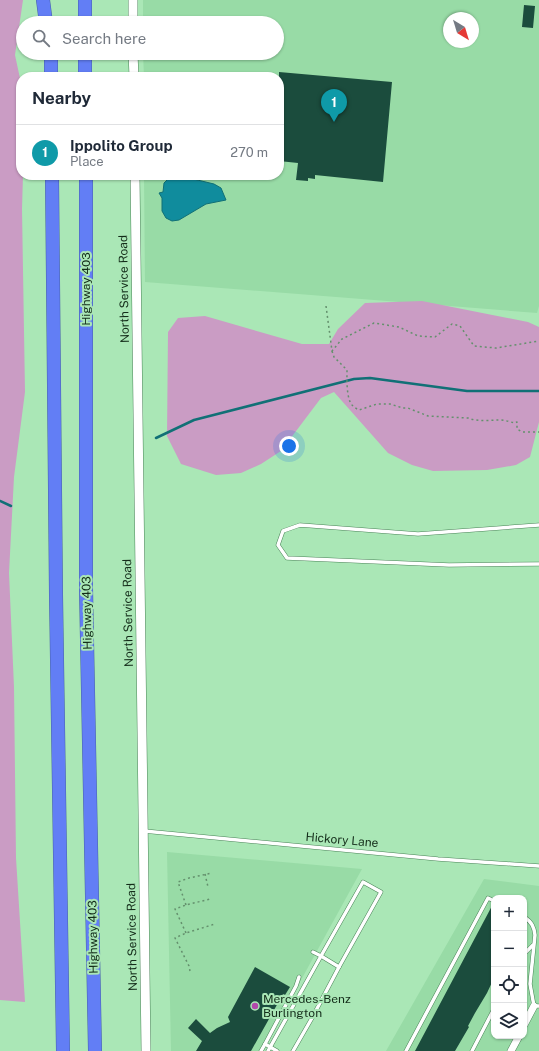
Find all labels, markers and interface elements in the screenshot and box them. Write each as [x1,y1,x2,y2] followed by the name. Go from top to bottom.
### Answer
[443,12,479,48] north arrow
[16,16,284,60] search box
[30,27,52,49] icon: search
[62,30,146,47] text: Search here
[32,88,91,108] text: Nearby
[321,89,347,122] pin: 1
[70,137,173,154] text: Ippolito Group
[42,145,48,160] text: 1
[230,145,268,160] text: 270 m
[70,154,104,169] text: Place
[116,235,132,343] street label: North Service Road
[79,252,93,326] street label: Highway 403
[279,436,299,456] your location
[120,559,136,667] street label: North Service Road
[79,576,95,650] street label: Highway 403
[305,830,379,850] street label: Hickory Lane
[124,883,140,991] street label: North Service Road
[491,895,527,1039] map controls
[491,895,527,931] button: +
[85,900,101,974] street label: Highway 403
[491,931,527,967] button: −
[491,967,527,1003] button: locate
[263,992,351,1020] place label: Mercedes-Benz Burlington
[250,1001,260,1011] marker: Mercedes-Benz Burlington
[491,1003,527,1039] button: layers

